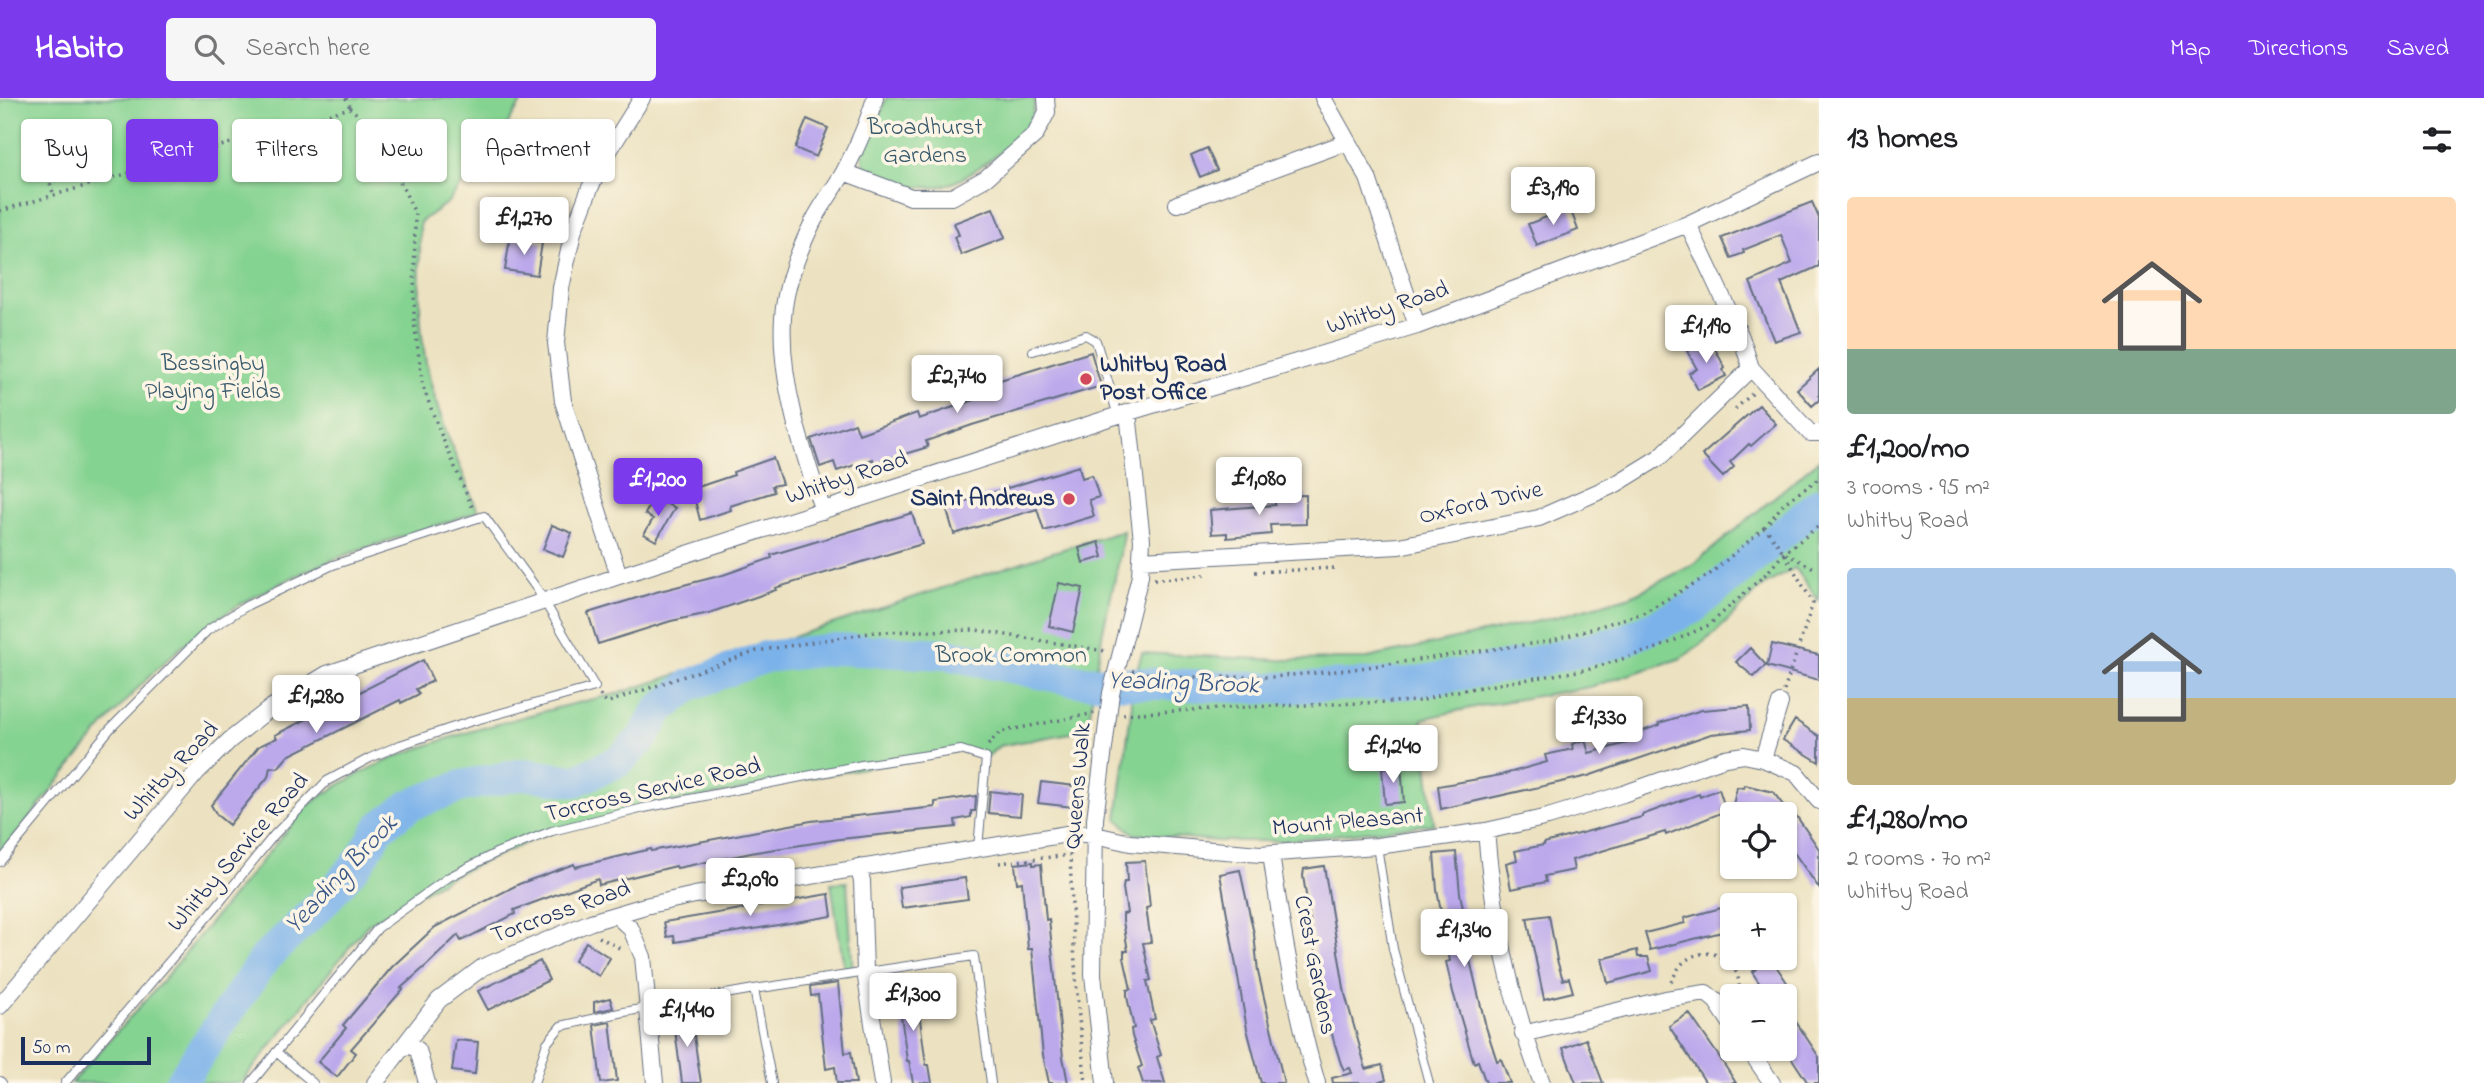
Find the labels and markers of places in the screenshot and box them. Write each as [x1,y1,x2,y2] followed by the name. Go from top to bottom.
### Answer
[1496,167,1610,227] pin: £3,190
[467,198,581,257] pin: £1,270
[1649,306,1763,365] pin: £1,190
[1100,348,1227,411] place label: Whitby Road Post Office
[900,356,1014,415] pin: £2,740
[1078,371,1094,387] marker: Whitby Road Post Office
[601,458,715,518] pin: £1,200
[1202,458,1316,517] pin: £1,080
[910,482,1055,517] place label: Saint Andrews
[1061,491,1077,507] marker: Saint Andrews
[259,676,373,735] pin: £1,280
[1542,696,1656,756] pin: £1,330
[1336,726,1450,785] pin: £1,240
[693,858,807,918] pin: £2,090
[1407,910,1521,969] pin: £1,340
[856,974,970,1033] pin: £1,300
[630,990,744,1049] pin: £1,440

